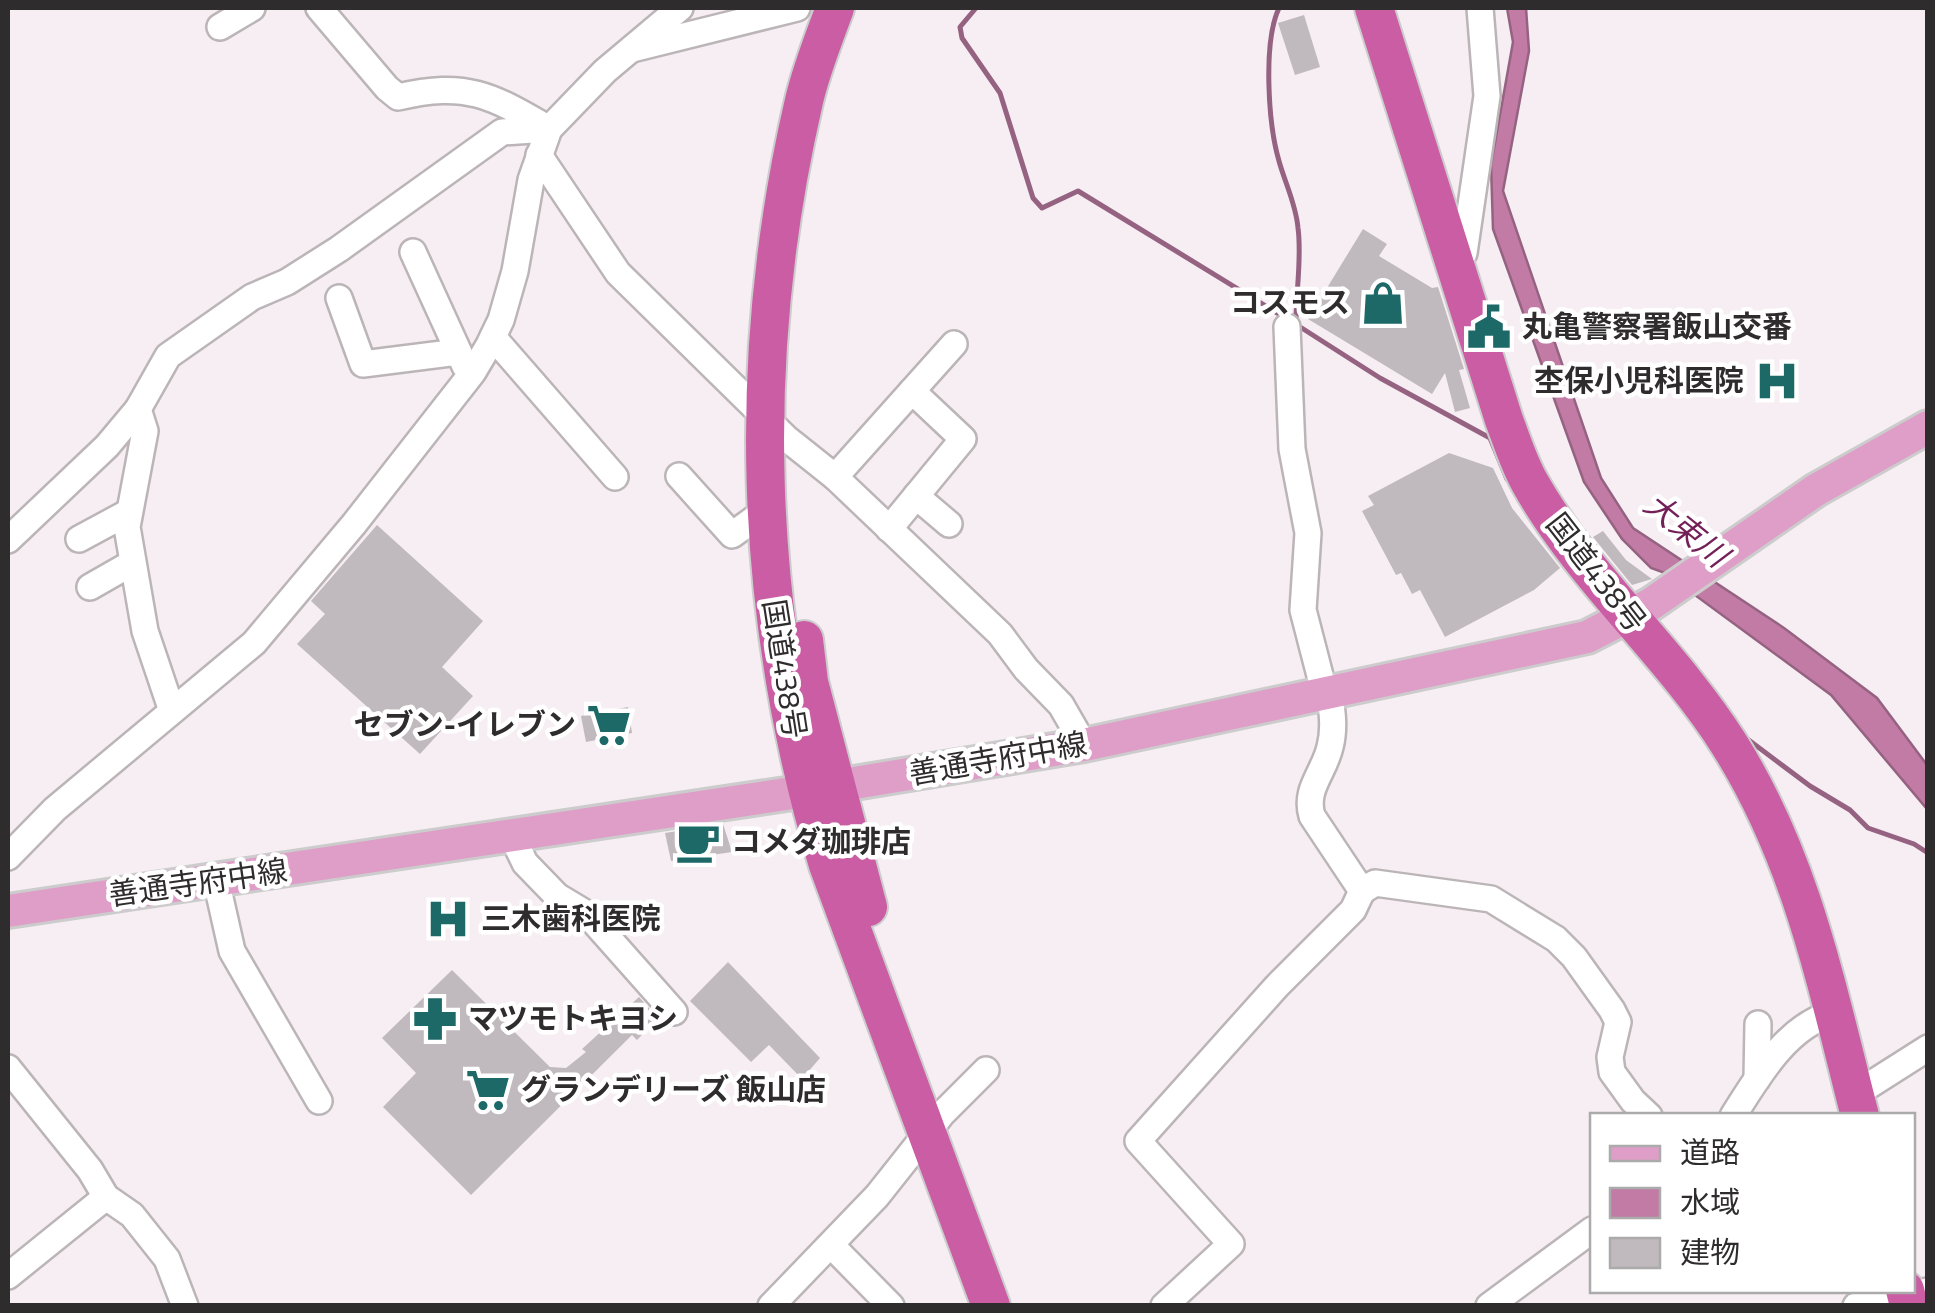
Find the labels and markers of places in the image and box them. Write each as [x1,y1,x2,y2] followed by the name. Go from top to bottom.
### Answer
[1230,279,1350,325] place label: コスモス
[1359,279,1407,327] shop icon: コスモス
[1465,303,1513,351] public building icon: 丸亀警察署飯山交番
[1522,303,1792,349] place label: 丸亀警察署飯山交番
[1534,357,1744,403] place label: 杢保小児科医院
[1753,357,1801,405] hospital icon: 杢保小児科医院
[354,701,576,747] place label: セブン-イレブン
[585,701,633,749] supermarket icon: セブン-イレブン
[674,818,722,866] cafe icon: コメダ珈琲店
[731,818,911,864] place label: コメダ珈琲店
[424,895,472,943] hospital icon: 三木歯科医院
[481,895,661,941] place label: 三木歯科医院
[411,995,459,1043] pharmacy icon: マツモトキヨシ
[468,995,678,1041] place label: マツモトキヨシ
[464,1066,512,1114] supermarket icon: グランデリーズ 飯山店
[521,1066,826,1112] place label: グランデリーズ 飯山店

